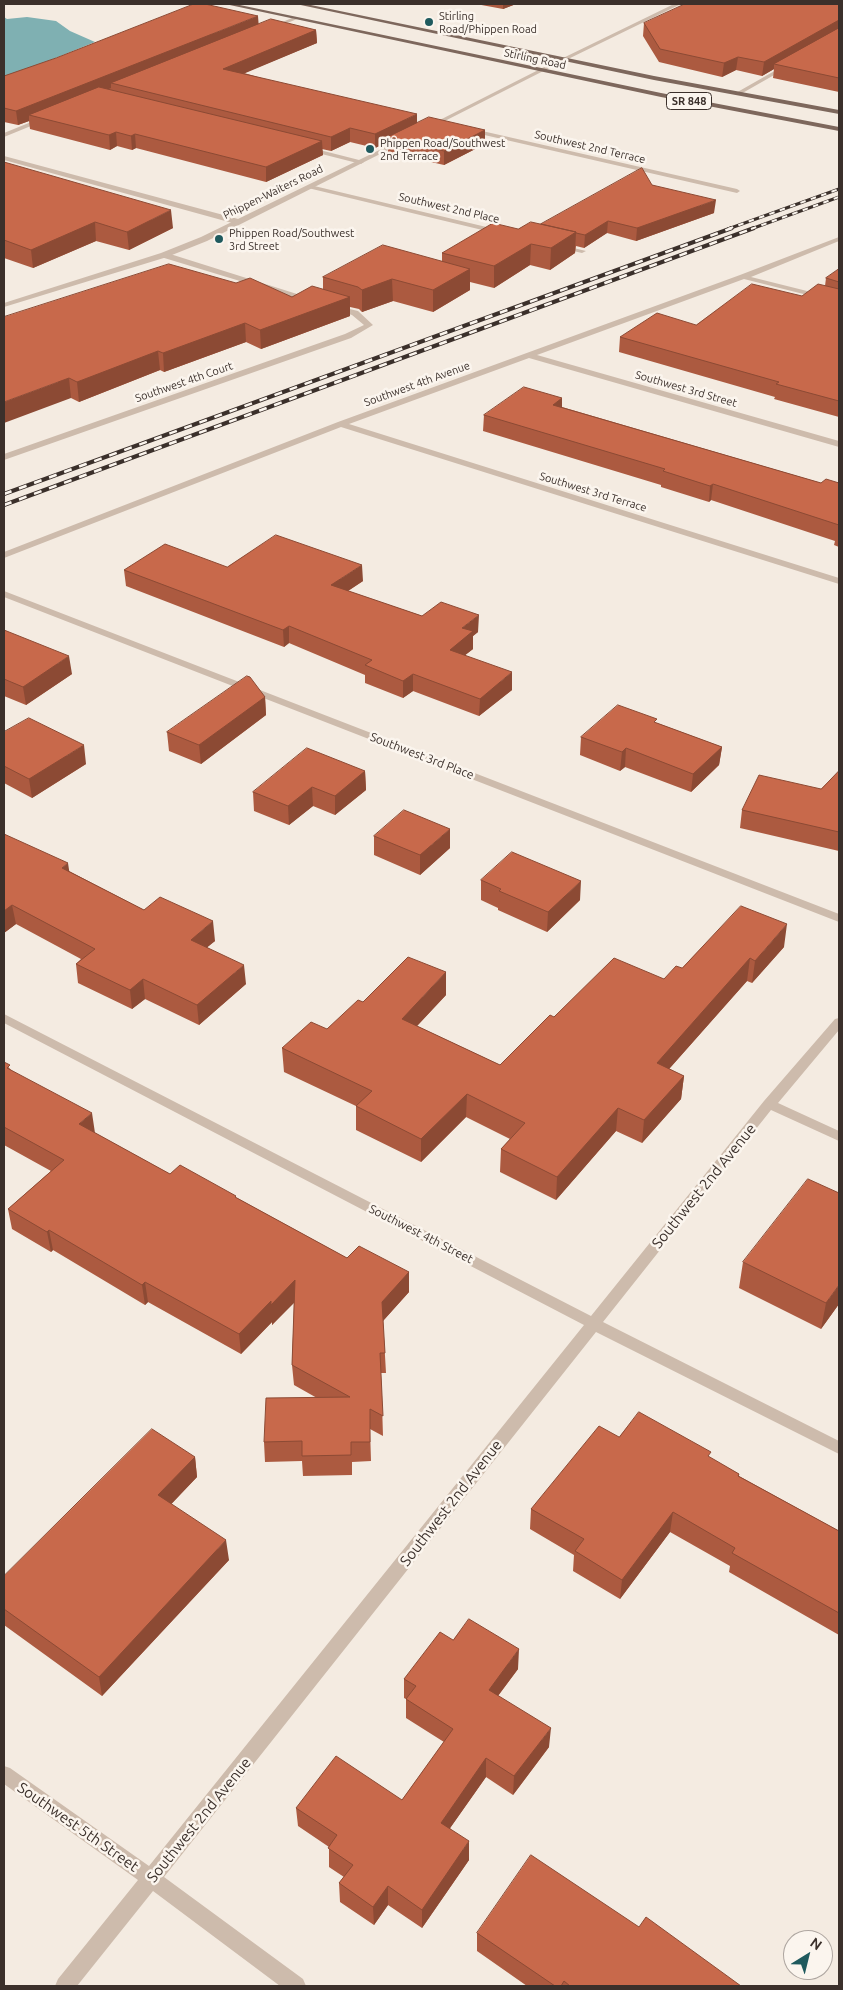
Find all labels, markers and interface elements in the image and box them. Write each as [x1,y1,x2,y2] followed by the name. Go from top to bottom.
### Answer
[439,9,537,35] place label: Stirling Road/Phippen Road
[423,16,435,28] marker: Stirling Road/Phippen Road
[503,46,567,72] street label: Stirling Road
[666,92,712,110] road number: SR 848
[533,128,647,166] street label: Southwest 2nd Terrace
[380,136,505,162] place label: Phippen Road/Southwest 2nd Terrace
[364,143,376,155] marker: Phippen Road/Southwest 2nd Terrace
[221,162,325,222] street label: Phippen-Waiters Road
[397,190,501,226] street label: Southwest 2nd Place
[229,226,354,252] place label: Phippen Road/Southwest 3rd Street
[213,233,225,245] marker: Phippen Road/Southwest 3rd Street
[133,359,235,405] street label: Southwest 4th Court
[362,359,472,409] street label: Southwest 4th Avenue
[634,368,738,410] street label: Southwest 3rd Street
[538,469,648,515] street label: Southwest 3rd Terrace
[368,730,476,782] street label: Southwest 3rd Place
[648,1120,760,1252] street label: Southwest 2nd Avenue
[367,1202,475,1266] street label: Southwest 4th Street
[396,1436,506,1570] street label: Southwest 2nd Avenue
[143,1754,255,1886] street label: Southwest 2nd Avenue
[14,1778,142,1876] street label: Southwest 5th Street
[783,1930,833,1980] north arrow
[807,1934,825,1953] text: N

